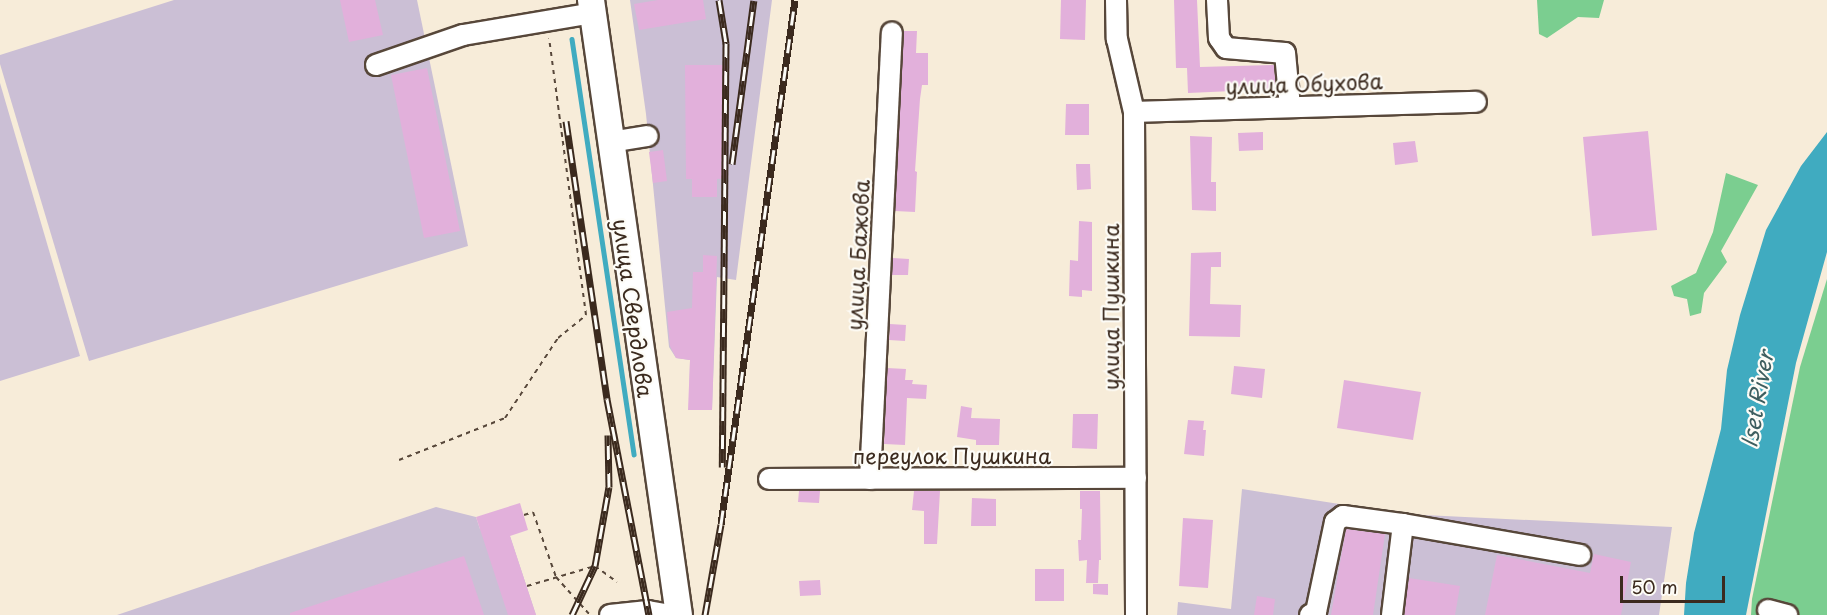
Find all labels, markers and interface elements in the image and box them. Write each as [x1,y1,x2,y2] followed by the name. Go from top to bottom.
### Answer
[1224,68,1384,98] street label: улица Обухова
[841,180,873,330] street label: улица Бажова
[609,216,659,400] street label: улица Свердлова
[1097,223,1123,391] street label: улица Пушкина
[1734,348,1778,450] water label: Iset River
[853,442,1051,468] street label: переулок Пушкина
[1623,564,1728,602] scale bar
[1631,573,1678,600] text: 50 m

